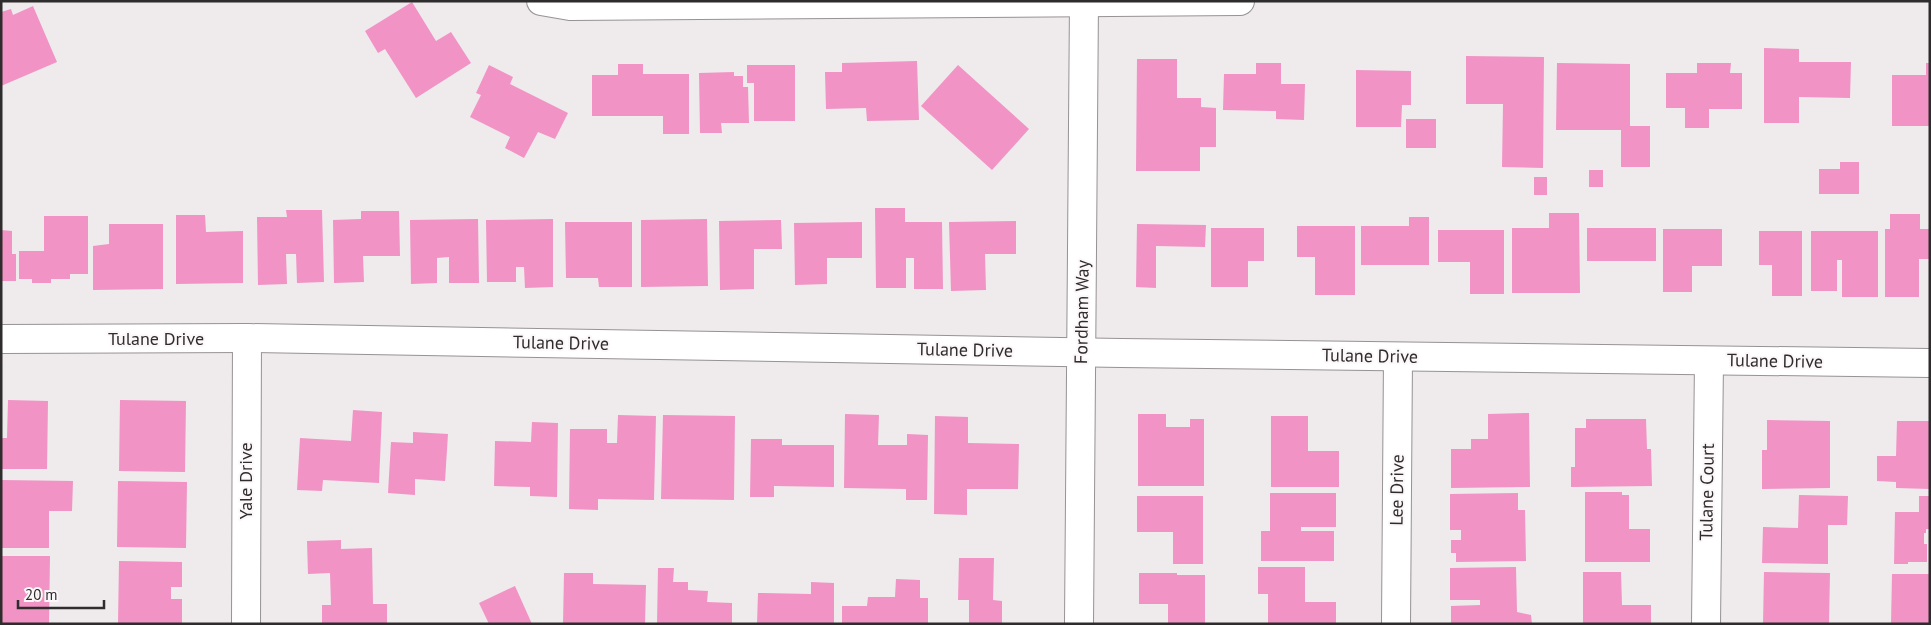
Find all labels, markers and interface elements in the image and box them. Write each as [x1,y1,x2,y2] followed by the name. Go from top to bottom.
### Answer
[1069,259,1094,364] street label: Fordham Way
[108,327,204,350] street label: Tulane Drive
[513,330,609,355] street label: Tulane Drive
[917,337,1013,362] street label: Tulane Drive
[1322,343,1418,368] street label: Tulane Drive
[1727,348,1823,373] street label: Tulane Drive
[234,442,257,520] street label: Yale Drive
[1694,443,1719,541] street label: Tulane Court
[1384,454,1409,526] street label: Lee Drive
[18,578,104,610] scale bar
[25,585,58,604] text: 20 m

